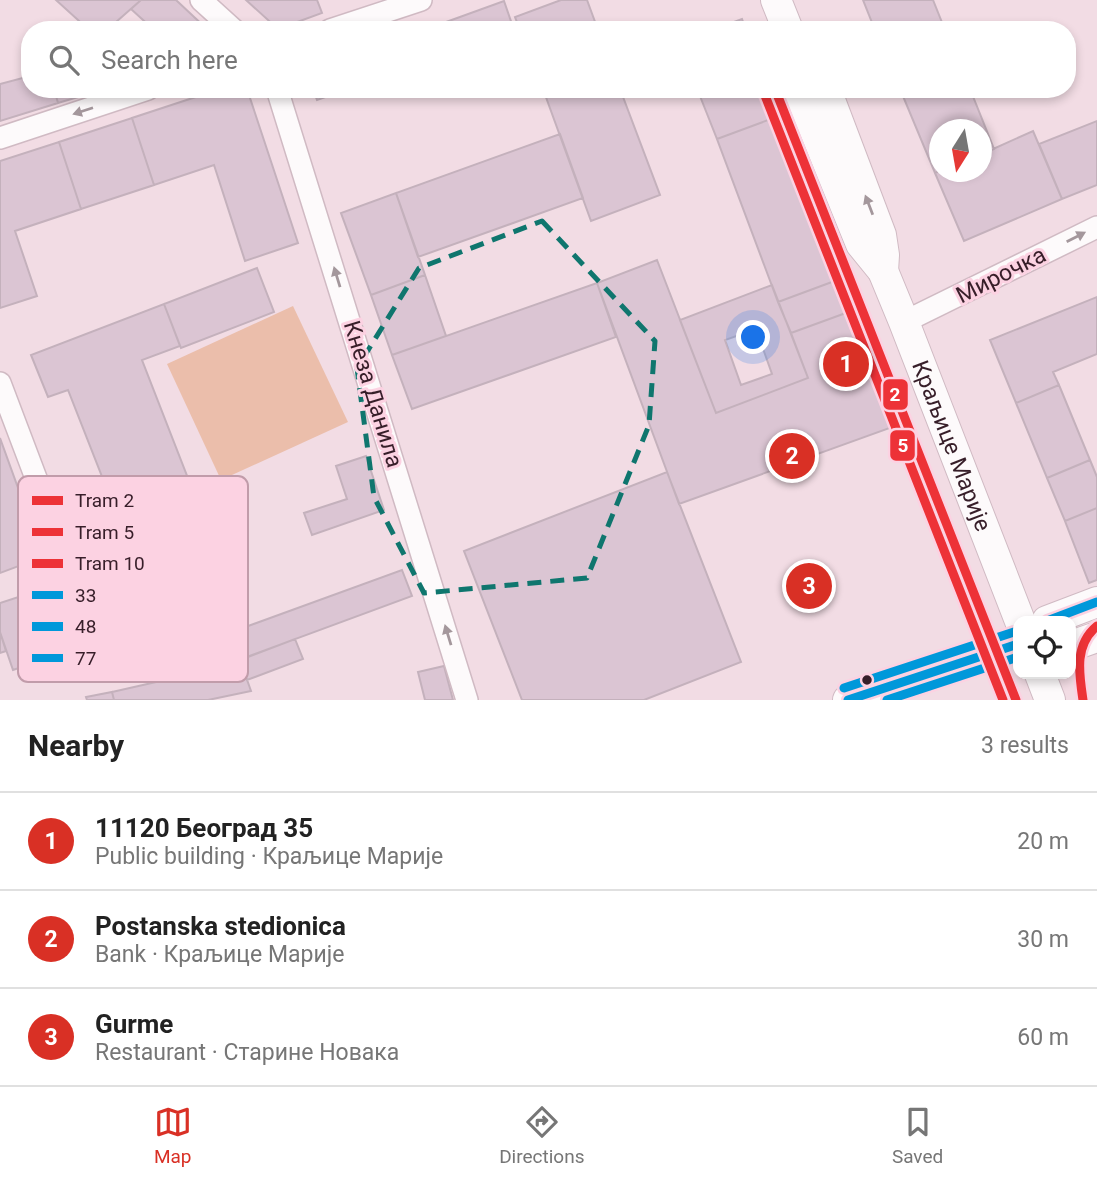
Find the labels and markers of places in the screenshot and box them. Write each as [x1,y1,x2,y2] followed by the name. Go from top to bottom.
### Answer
[823,338,869,390] pin: 1
[769,430,815,482] pin: 2
[786,560,832,612] pin: 3
[860,673,874,687] unlabelled marker

